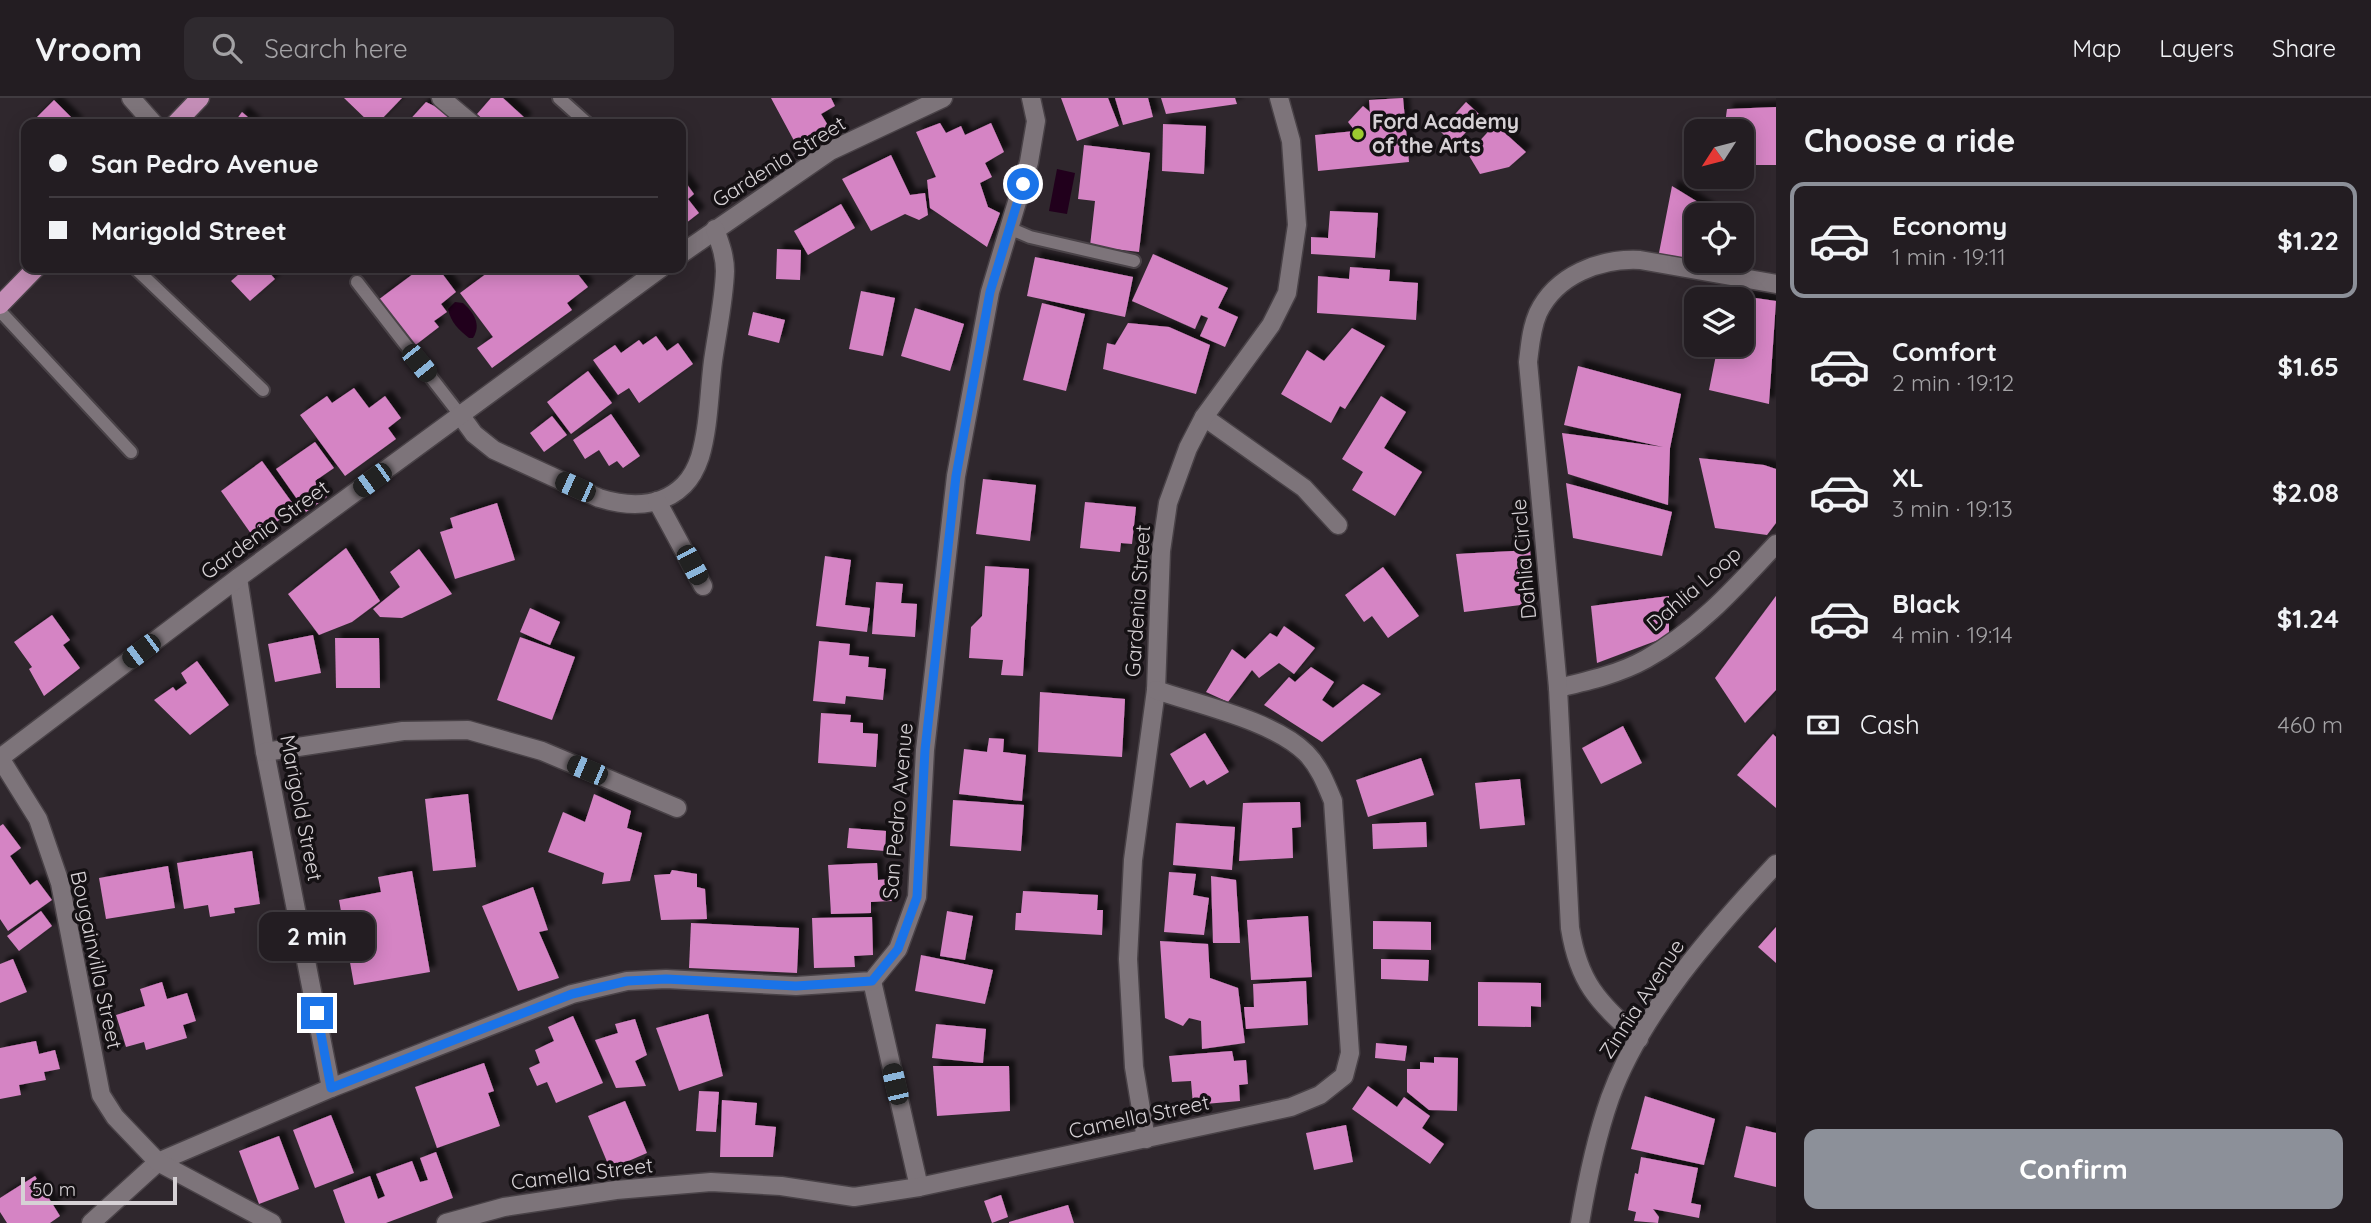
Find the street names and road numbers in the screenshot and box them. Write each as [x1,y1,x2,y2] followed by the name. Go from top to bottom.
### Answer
[707,110,850,213] street label: Gardenia Street
[195,474,334,584] street label: Gardenia Street
[1505,498,1541,620] street label: Dahlia Circle
[1119,524,1155,678] street label: Gardenia Street
[1641,540,1746,636] street label: Dahlia Loop
[876,722,918,900] street label: San Pedro Avenue
[275,732,329,883] street label: Marigold Street
[65,868,129,1051] street label: Bougainvilla Street
[1593,934,1689,1063] street label: Zinnia Avenue
[1066,1088,1211,1144] street label: Camella Street
[509,1151,654,1195] street label: Camella Street

